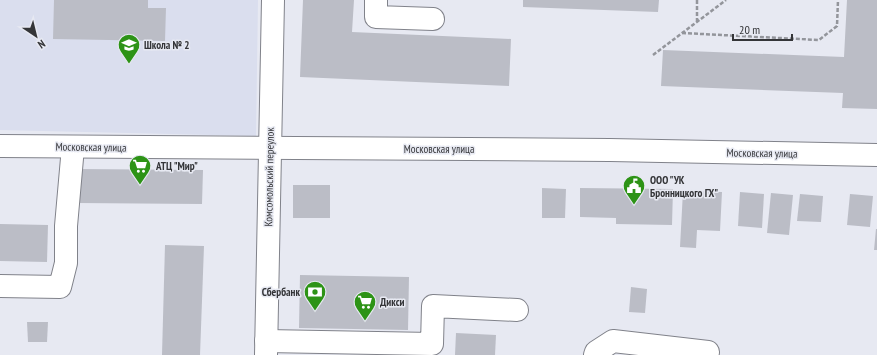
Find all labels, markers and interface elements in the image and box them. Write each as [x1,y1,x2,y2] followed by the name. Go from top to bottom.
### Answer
[16,16,56,56] north arrow
[733,16,792,42] scale bar
[739,22,760,37] text: 20 m
[116,32,142,65] school or university icon: Школа № 2
[35,37,48,52] text: N
[144,38,190,52] place label: Школа № 2
[261,127,277,227] street label: Комсомольский переулок
[56,139,126,155] street label: Московская улица
[404,142,474,156] street label: Московская улица
[727,145,797,161] street label: Московская улица
[127,153,153,186] supermarket icon: АТЦ "Мир"
[155,159,198,173] place label: АТЦ "Мир"
[621,173,647,206] public building icon: ООО "УК Бронницкого ГХ"
[650,173,718,200] place label: ООО "УК Бронницкого ГХ"
[302,279,328,312] bank icon: Сбербанк
[262,285,300,299] place label: Сбербанк
[352,289,378,322] supermarket icon: Дикси
[380,295,405,309] place label: Дикси

